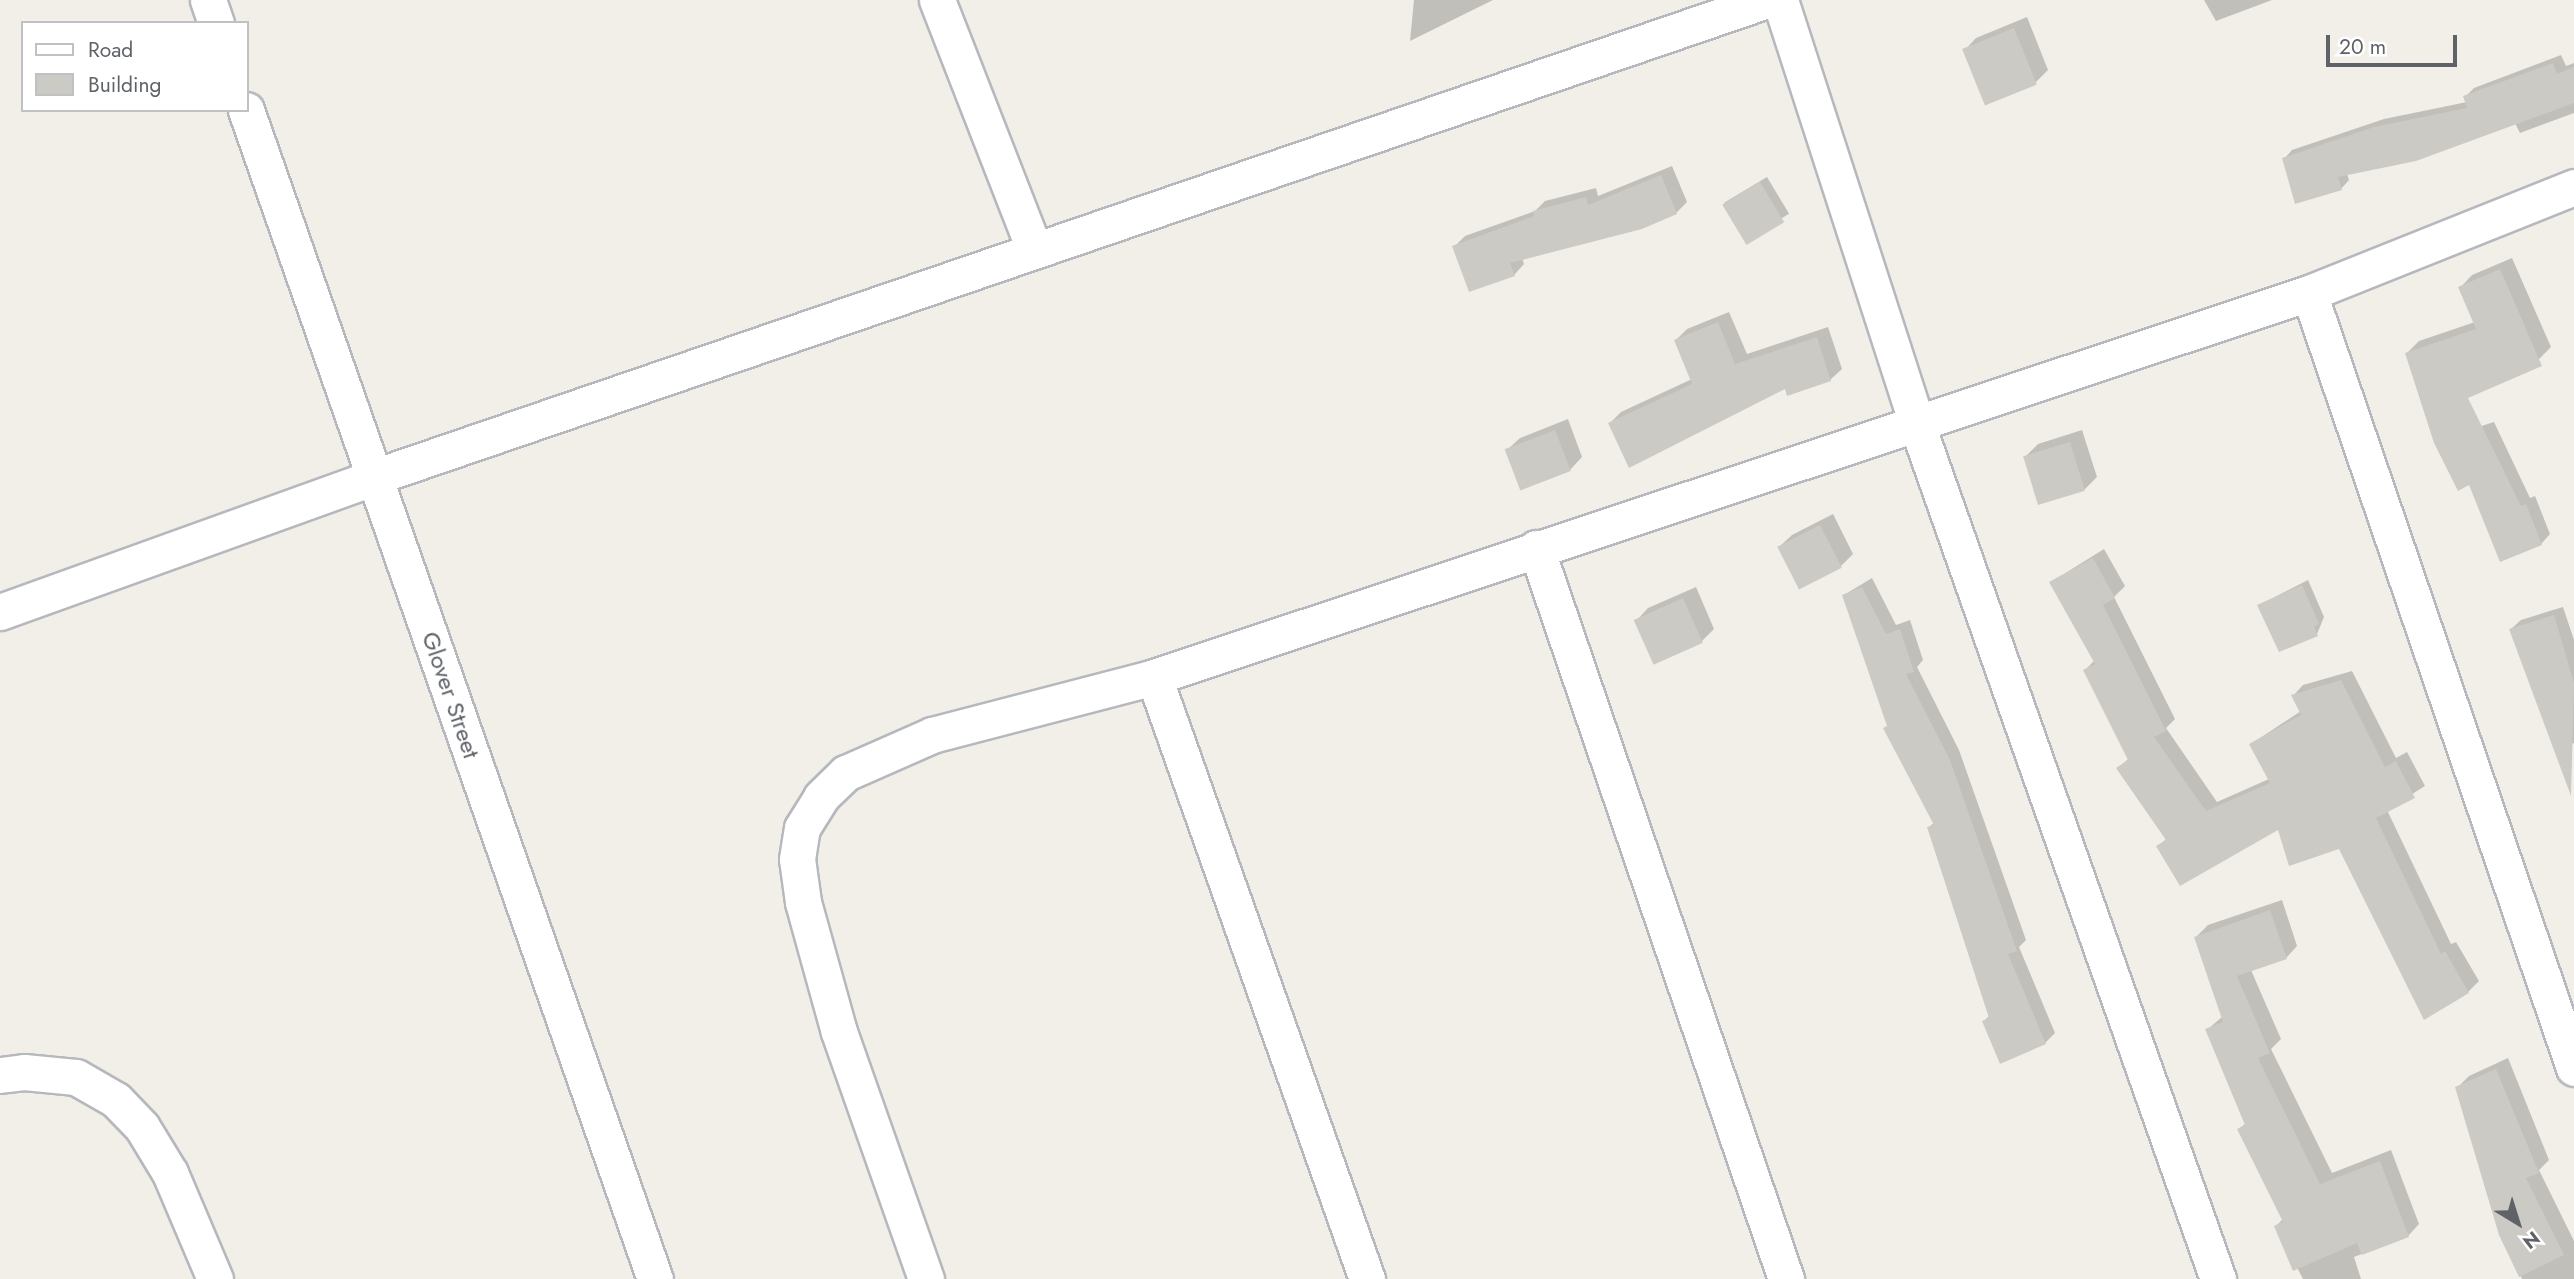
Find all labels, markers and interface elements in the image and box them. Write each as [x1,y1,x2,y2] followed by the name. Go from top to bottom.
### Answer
[21,21,248,112] legend
[2329,21,2460,65] scale bar
[2339,32,2386,62] text: 20 m
[88,35,133,65] text: Road
[88,70,161,100] text: Building
[416,628,486,762] street label: Glover Street
[2483,1188,2553,1258] north arrow
[2517,1225,2545,1255] text: N

